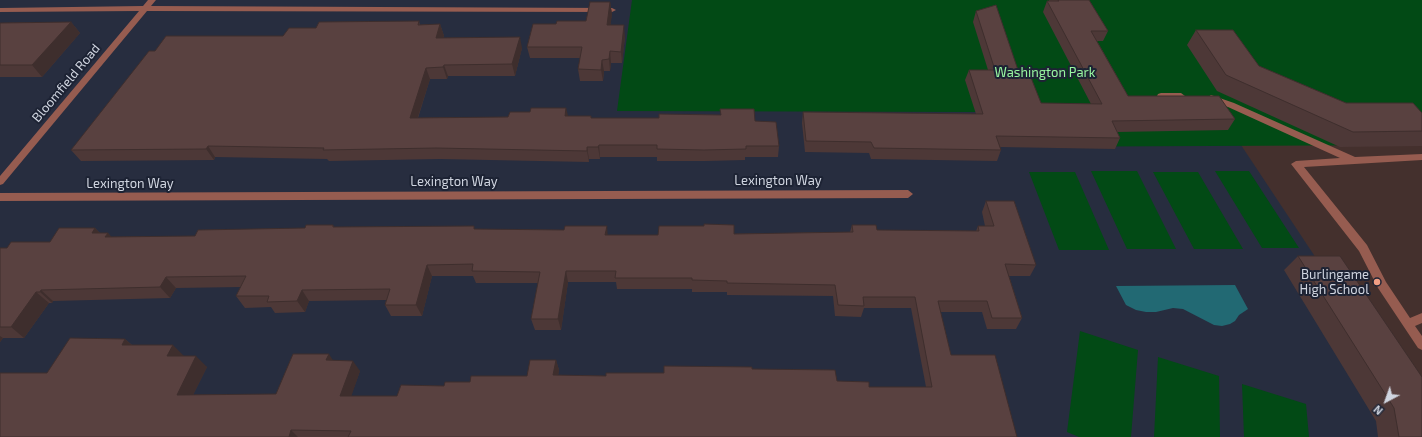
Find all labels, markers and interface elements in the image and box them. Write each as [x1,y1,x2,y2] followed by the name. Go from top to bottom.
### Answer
[29,41,103,125] street label: Bloomfield Road
[995,65,1095,81] park label: Washington Park
[734,173,822,189] street label: Lexington Way
[410,174,498,190] street label: Lexington Way
[86,176,174,192] street label: Lexington Way
[1300,267,1369,298] place label: Burlingame High School
[1372,277,1382,287] marker: Burlingame High School
[1366,381,1406,421] north arrow
[1371,403,1385,418] text: N

